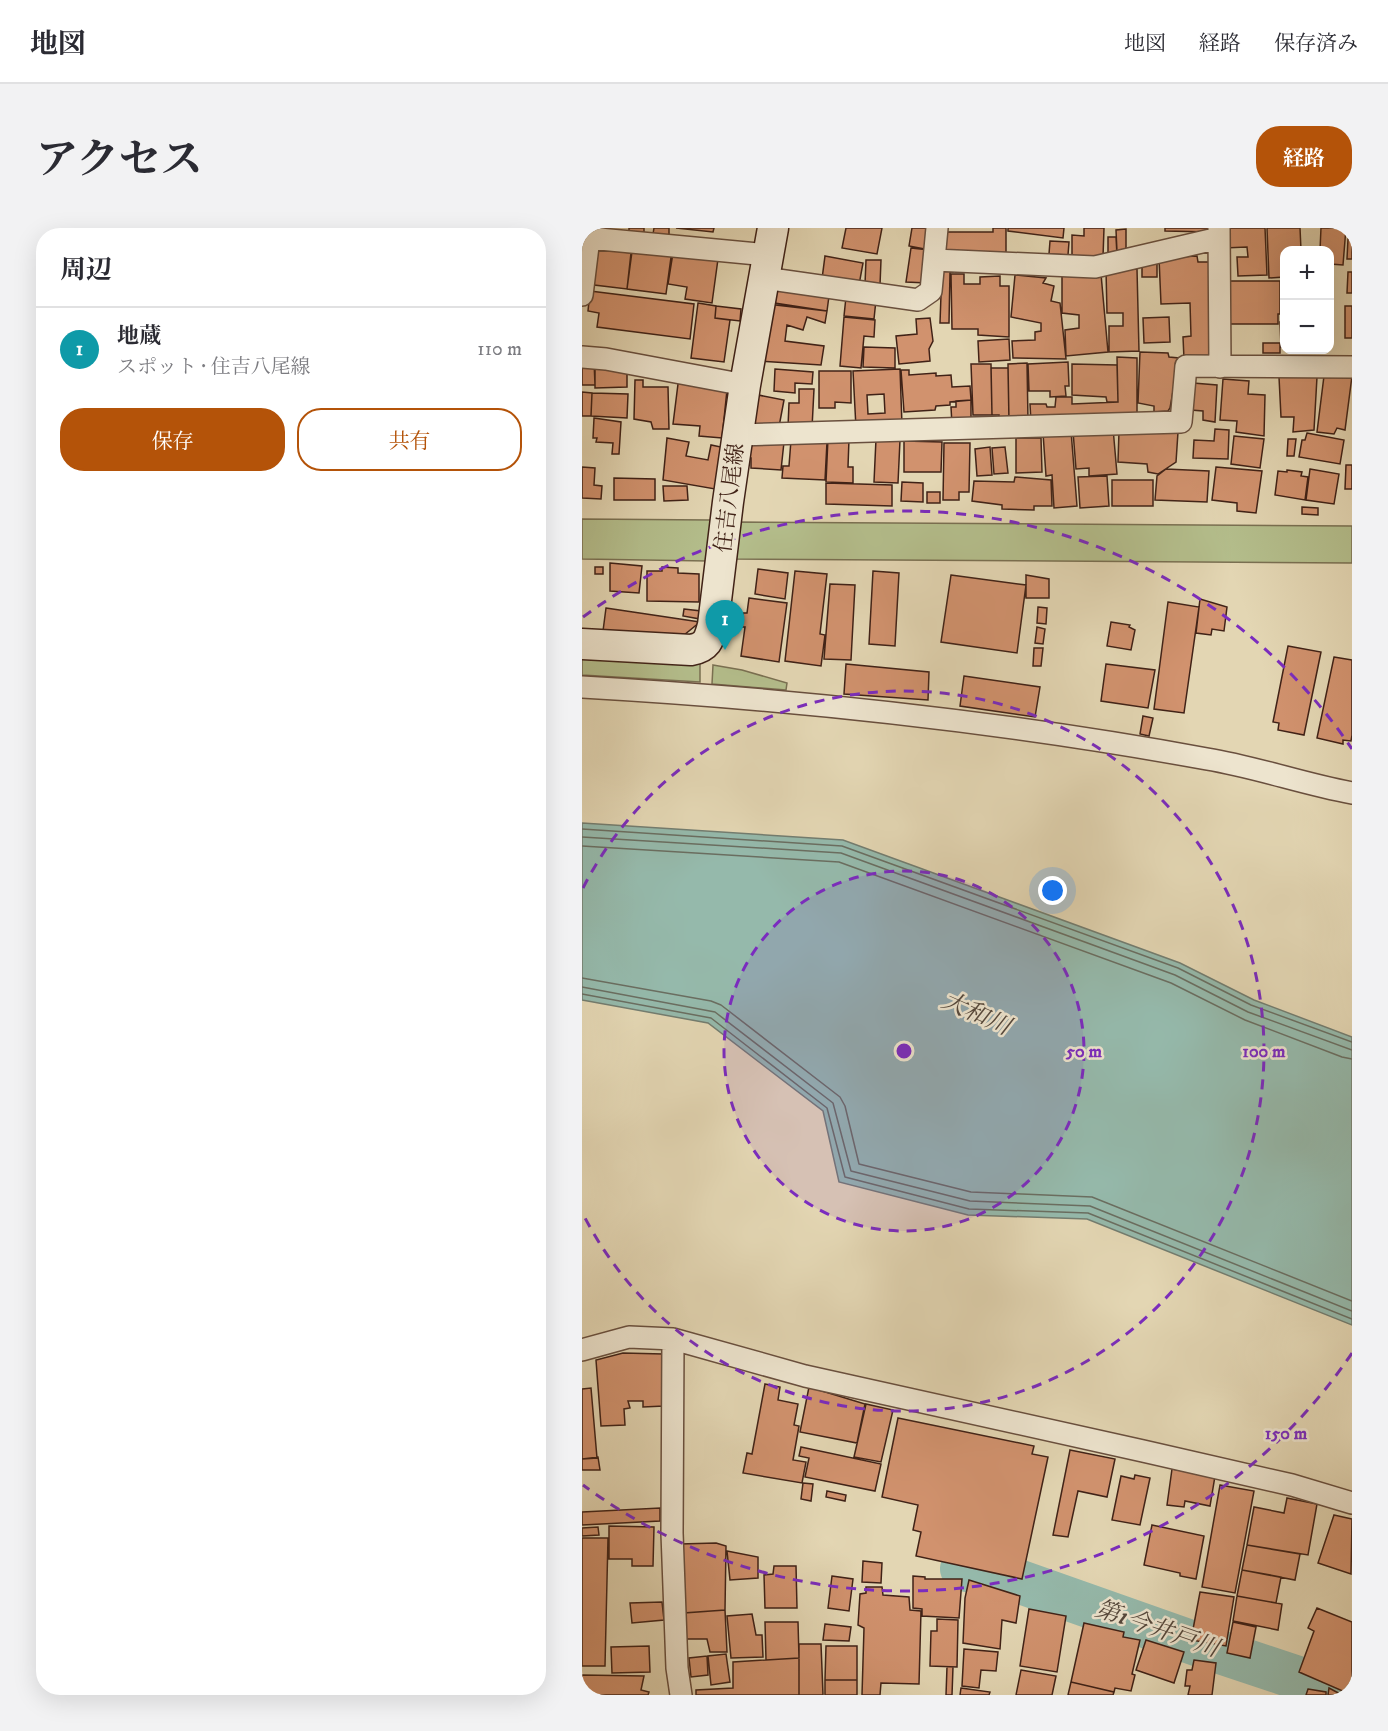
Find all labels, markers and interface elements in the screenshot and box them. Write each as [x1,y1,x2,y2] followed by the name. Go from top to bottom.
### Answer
[30,27,86,62] text: 地図
[1124,31,1166,57] text: 地図
[1199,31,1241,57] text: 経路
[1274,31,1358,57] text: 保存済み
[1256,126,1352,187] button: 経路
[36,135,203,187] text: アクセス
[1280,246,1334,354] map controls
[1280,246,1334,300] button: +
[60,254,112,287] text: 周辺
[1280,300,1334,354] button: −
[117,323,161,350] text: 地蔵
[76,337,83,362] text: 1
[477,337,522,362] text: 110 m
[117,355,310,380] text: スポット · 住吉八尾線
[60,408,285,471] button: 保存
[297,408,522,471] button: 共有
[710,442,750,554] street label: 住吉八尾線
[706,600,744,650] pin: 1
[1038,876,1067,905] your location
[937,986,1018,1044] water label: 大和川
[894,1041,914,1061] centre of rings
[1065,1041,1102,1063] text: 50 m
[1242,1041,1286,1063] text: 100 m
[1265,1423,1308,1445] text: 150 m
[1091,1594,1225,1665] water label: 第1今井戸川

